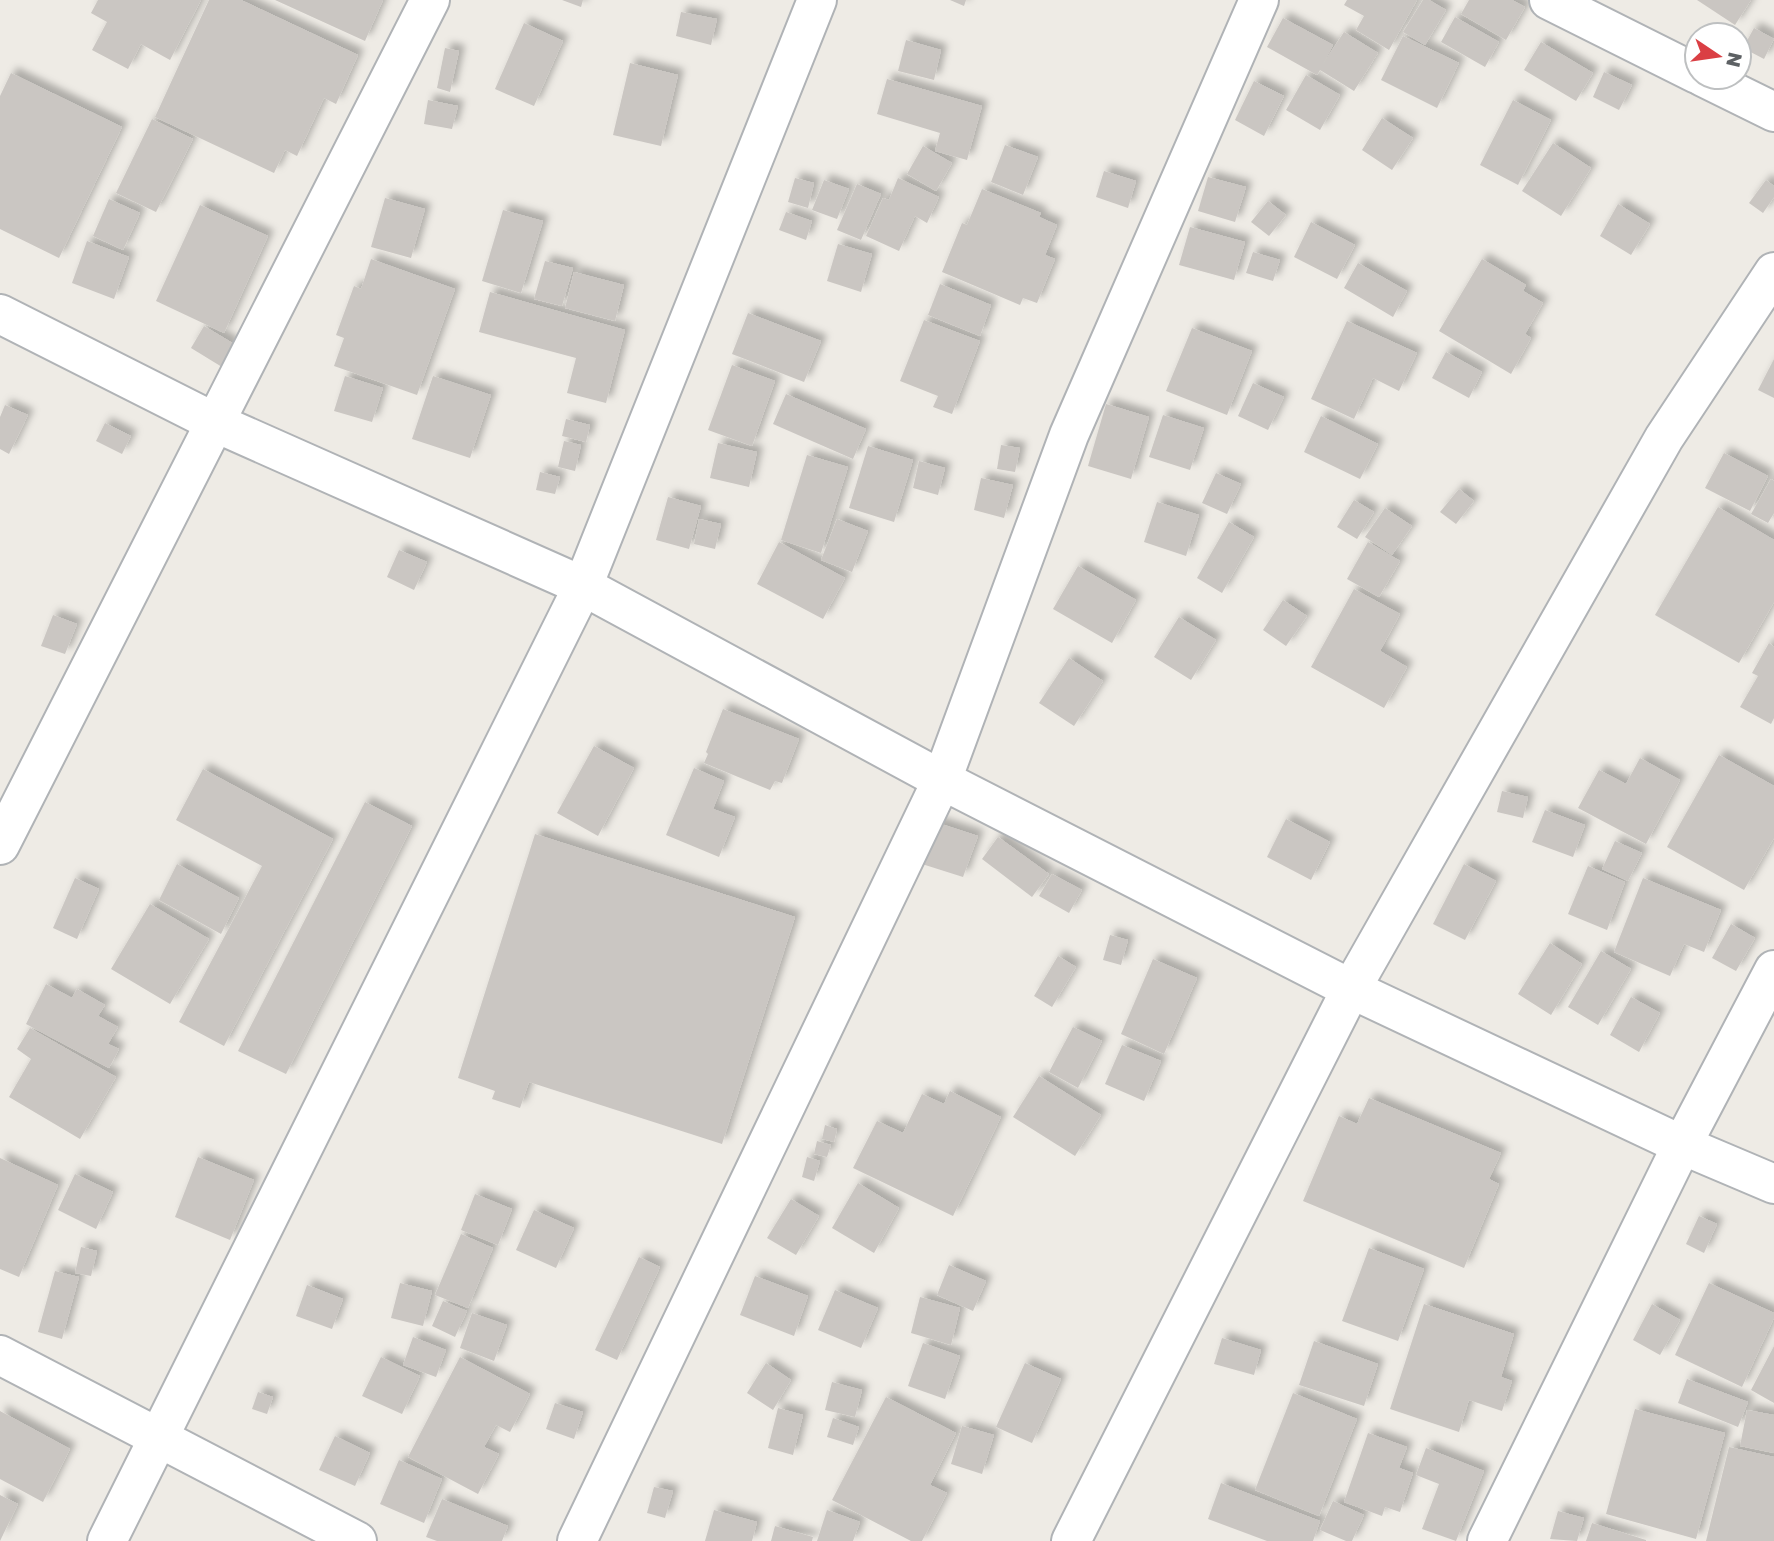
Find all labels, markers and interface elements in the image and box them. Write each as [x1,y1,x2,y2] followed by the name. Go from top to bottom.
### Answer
[1683,21,1753,91] north arrow
[1722,50,1748,70] text: N

